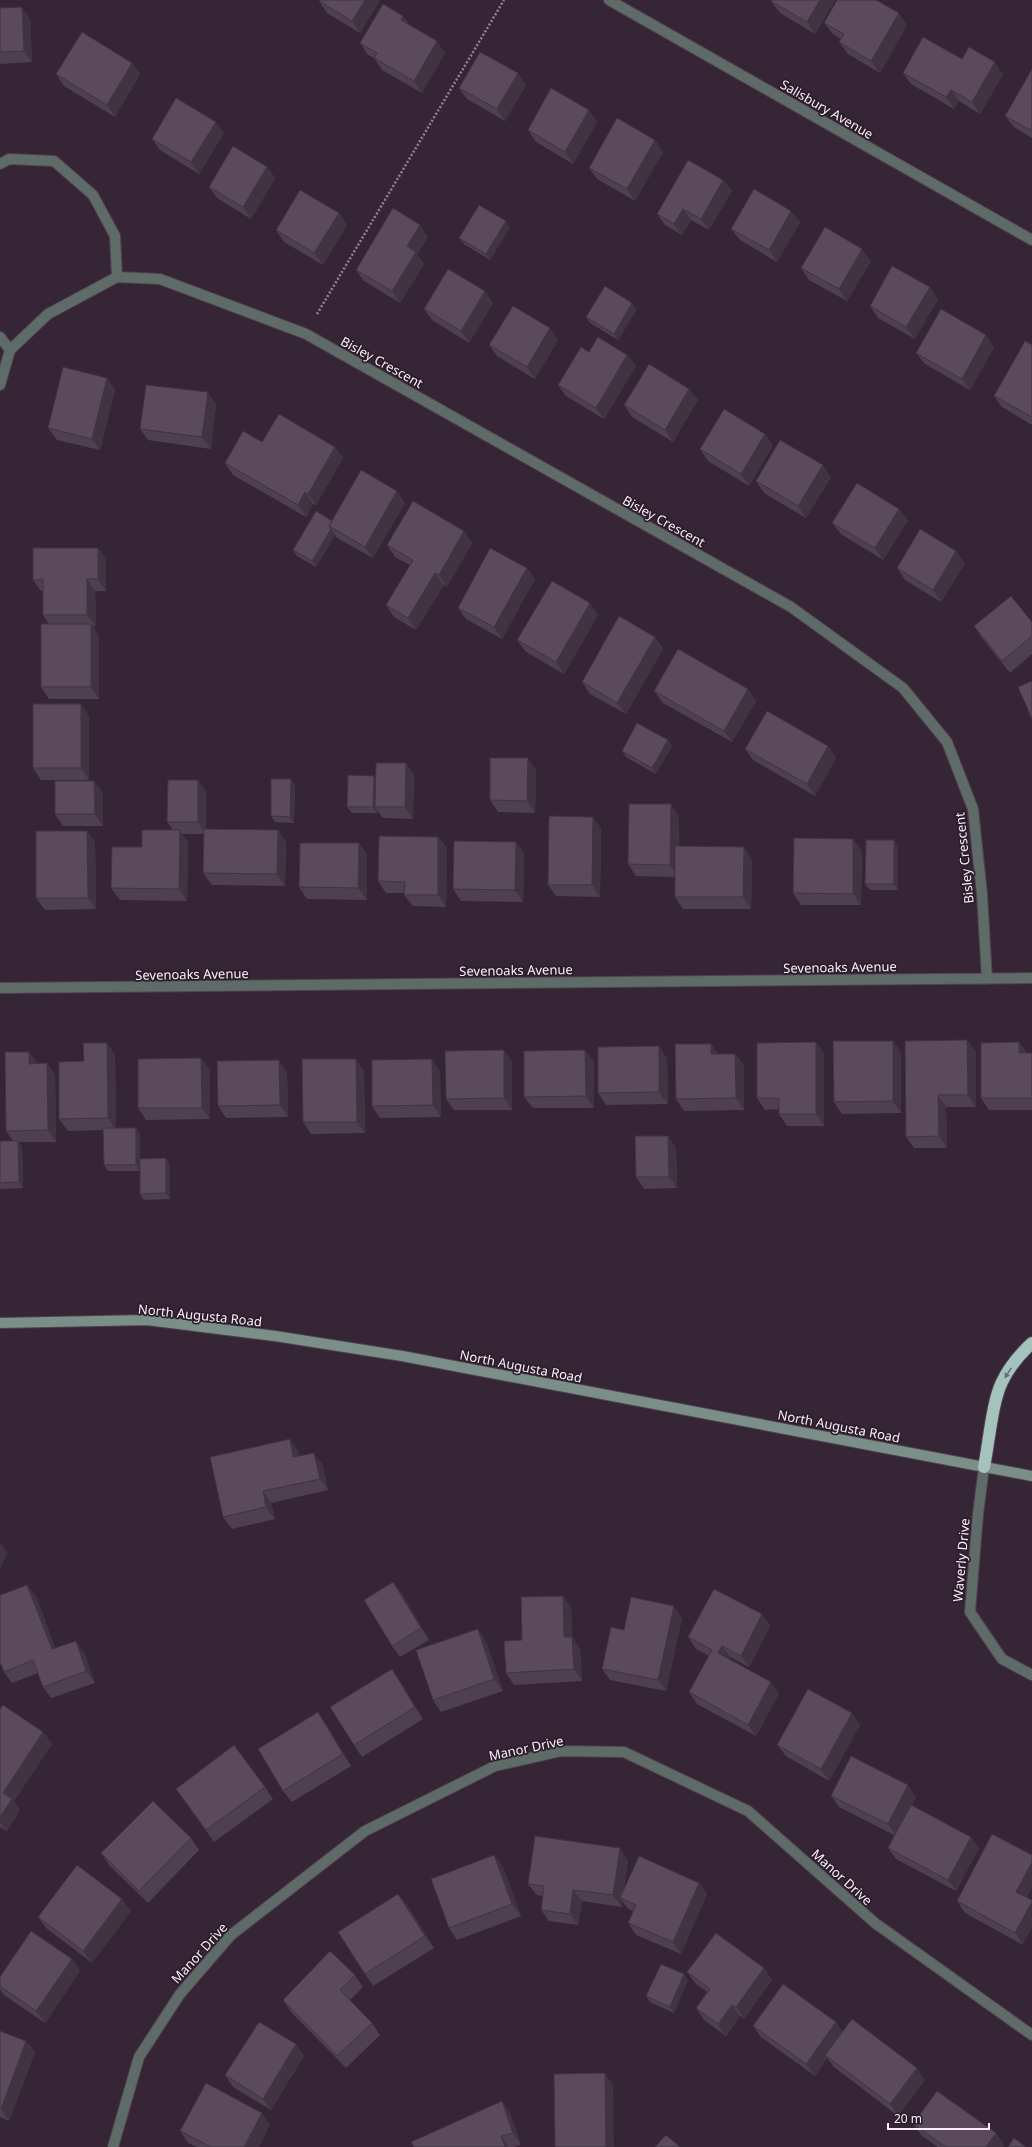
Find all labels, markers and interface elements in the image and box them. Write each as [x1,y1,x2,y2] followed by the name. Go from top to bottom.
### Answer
[777,75,877,143] street label: Salisbury Avenue
[338,332,427,392] street label: Bisley Crescent
[620,491,709,551] street label: Bisley Crescent
[950,811,978,905] street label: Bisley Crescent
[783,957,897,977] street label: Sevenoaks Avenue
[459,960,573,980] street label: Sevenoaks Avenue
[135,964,249,984] street label: Sevenoaks Avenue
[137,1300,263,1330] street label: North Augusta Road
[458,1345,584,1387] street label: North Augusta Road
[1004,1367,1011,1379] one-way arrow
[776,1405,902,1447] street label: North Augusta Road
[948,1517,974,1603] street label: Waverly Drive
[487,1731,565,1765] street label: Manor Drive
[808,1845,876,1909] street label: Manor Drive
[167,1919,231,1987] street label: Manor Drive
[888,2105,989,2131] scale bar
[894,2110,922,2127] text: 20 m

